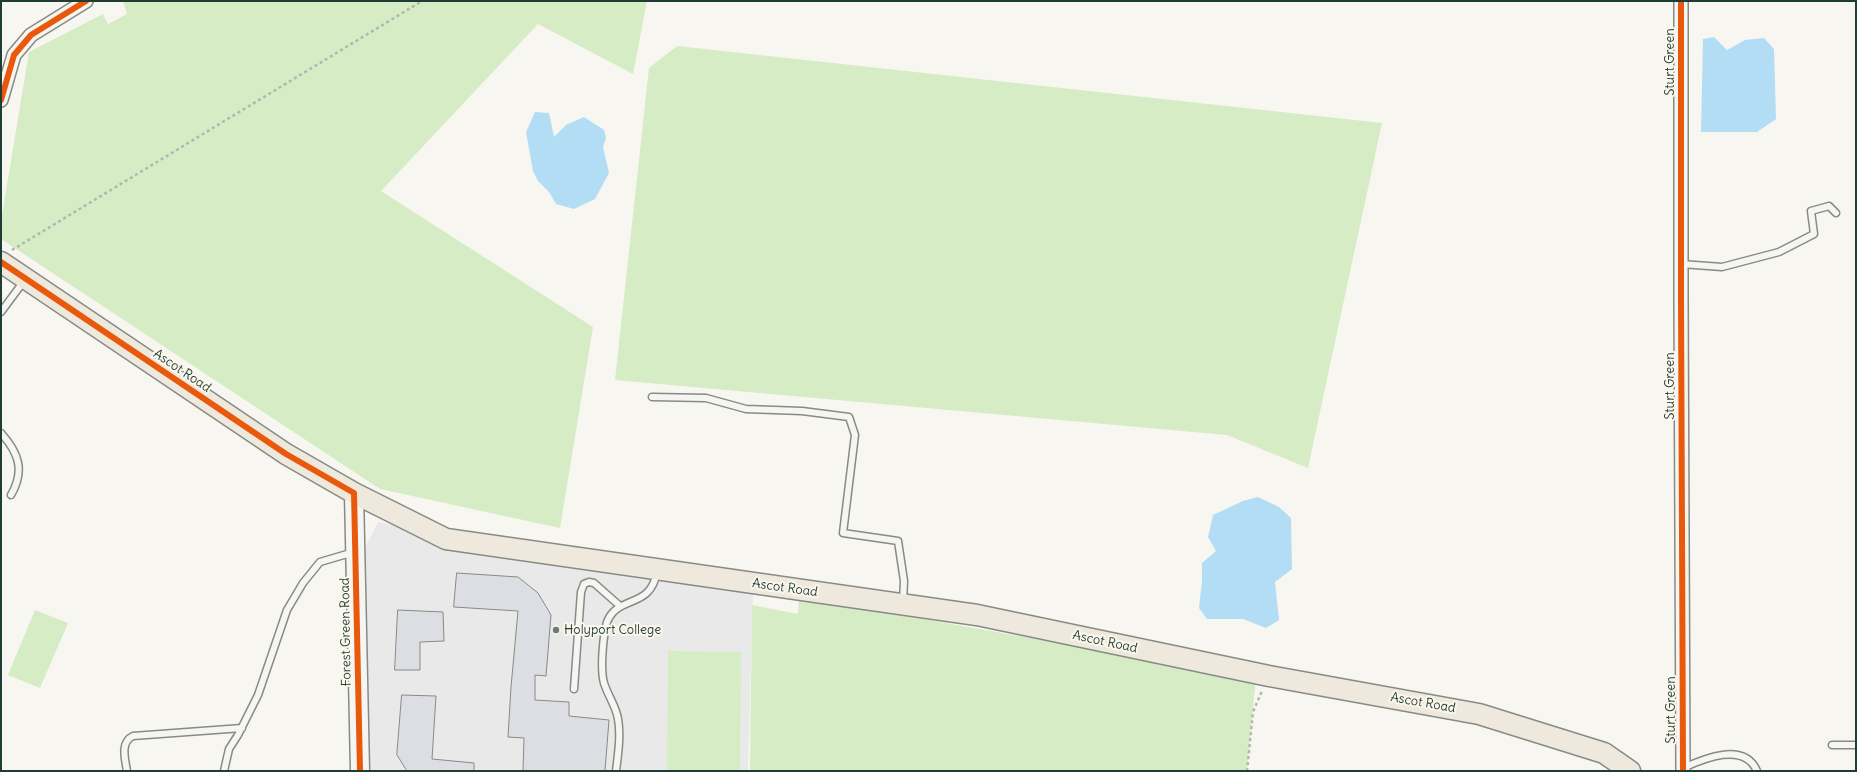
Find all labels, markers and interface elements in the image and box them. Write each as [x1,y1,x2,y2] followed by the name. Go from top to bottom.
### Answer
[1662,28,1678,96] street label: Sturt Green
[150,346,214,396] street label: Ascot Road
[1662,352,1678,420] street label: Sturt Green
[751,576,819,600] street label: Ascot Road
[337,577,355,687] street label: Forest Green Road
[564,622,661,638] place label: Holyport College
[551,625,561,635] marker: Holyport College
[1071,628,1139,656] street label: Ascot Road
[1663,676,1679,744] street label: Sturt Green
[1389,690,1457,716] street label: Ascot Road

